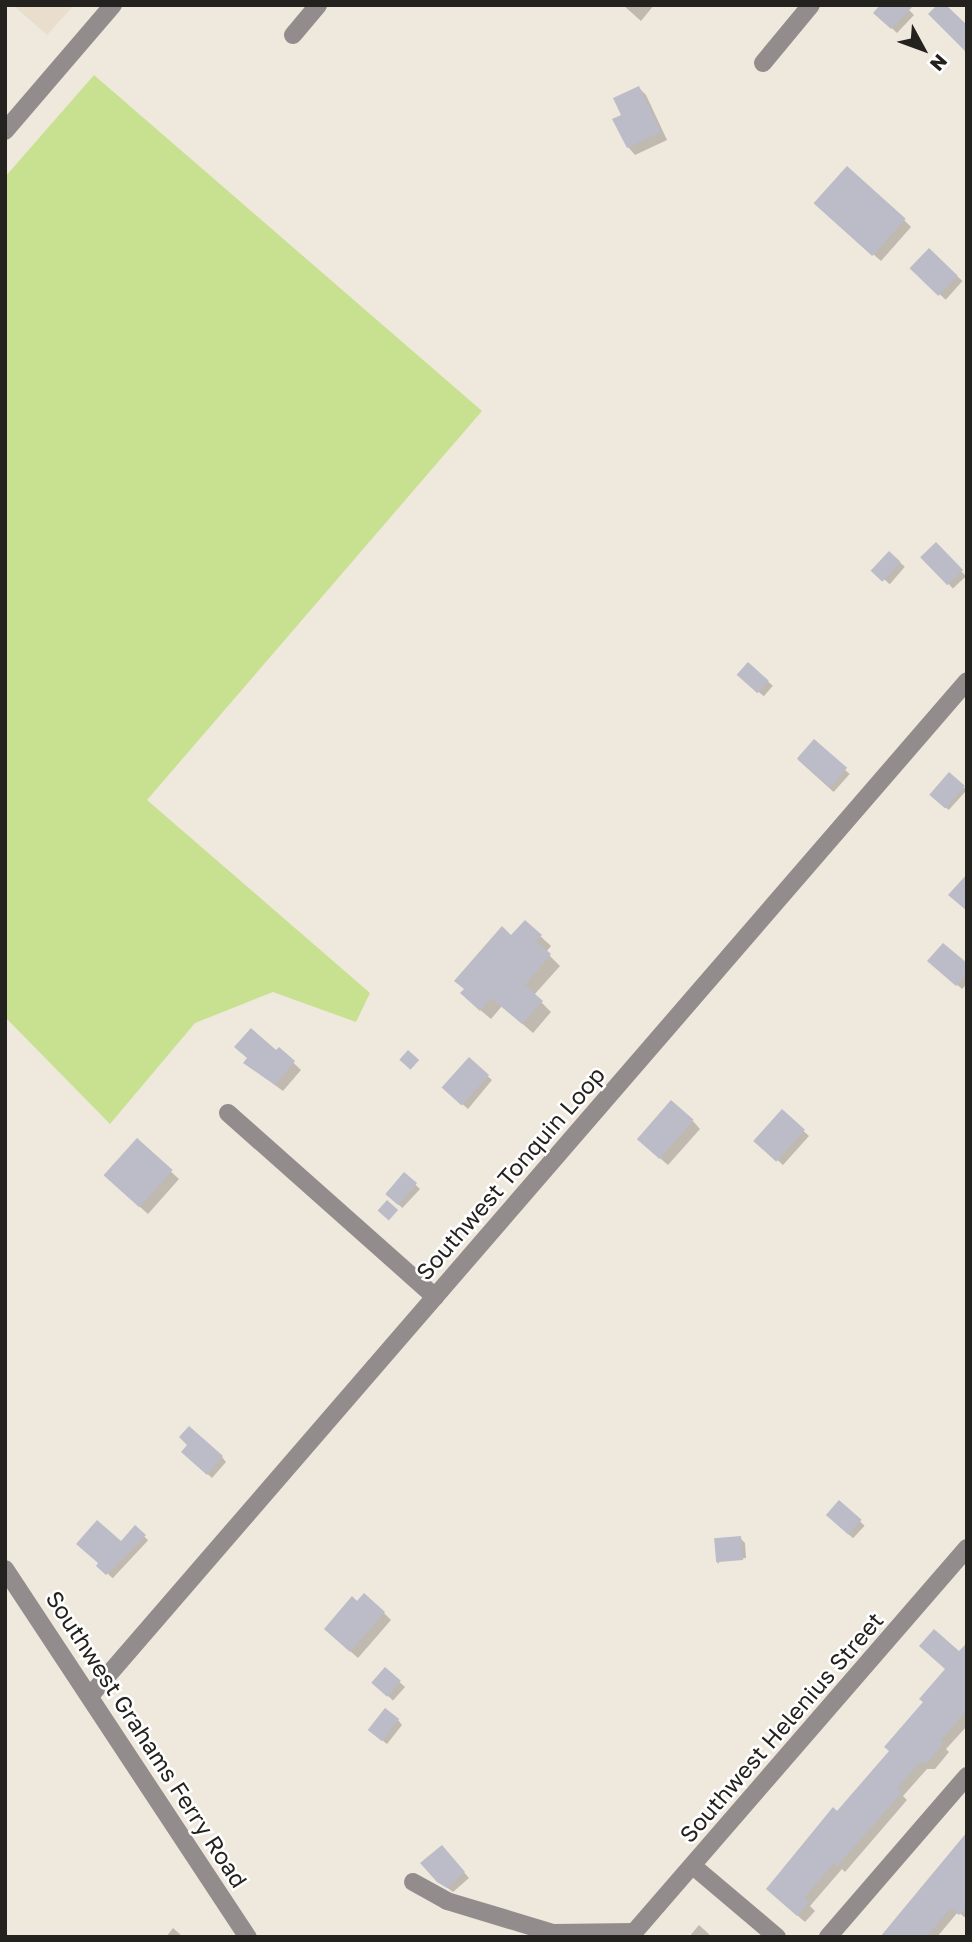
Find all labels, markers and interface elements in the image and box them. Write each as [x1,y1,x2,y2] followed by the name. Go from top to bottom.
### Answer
[888,14,958,84] north arrow
[926,50,953,76] text: N
[410,1061,610,1285] street label: Southwest Tonquin Loop
[41,1585,253,1893] street label: Southwest Grahams Ferry Road
[674,1606,888,1848] street label: Southwest Helenius Street

